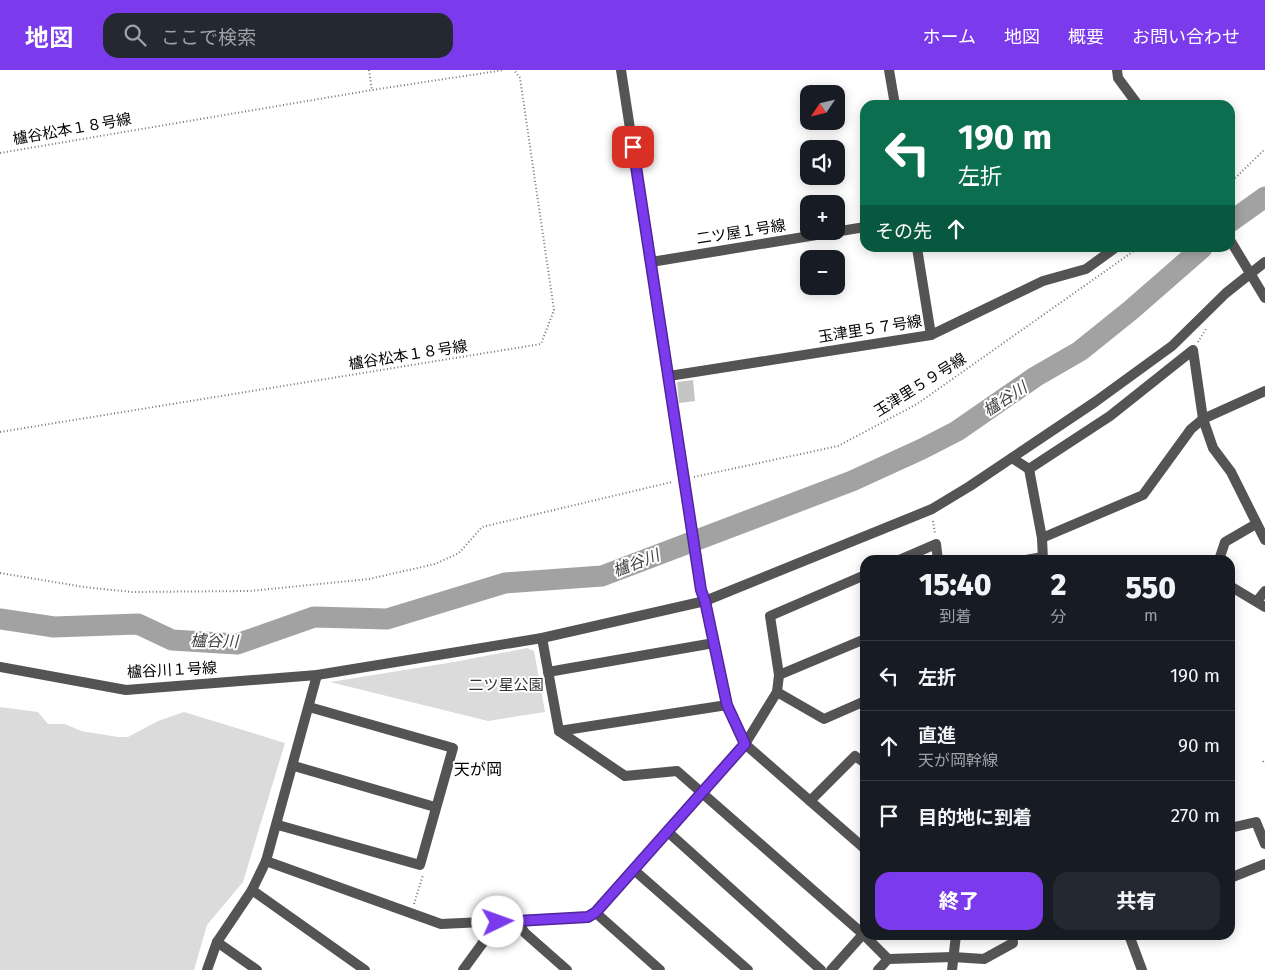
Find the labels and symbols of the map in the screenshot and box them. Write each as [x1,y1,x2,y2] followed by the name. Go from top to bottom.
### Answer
[800,85,845,130] north arrow
[11,110,133,148] street label: 櫨谷松本１８号線
[612,126,654,168] pin
[695,216,787,248] street label: 二ツ屋１号線
[817,312,923,346] street label: 玉津里５７号線
[347,337,469,373] street label: 櫨谷松本１８号線
[871,350,969,420] street label: 玉津里５９号線
[980,377,1032,420] water label: 櫨谷川
[610,545,664,580] water label: 櫨谷川
[190,631,240,651] water label: 櫨谷川
[127,659,217,681] street label: 櫨谷川１号線
[468,676,544,694] park label: 二ツ星公園
[454,760,502,779] district label: 天が岡
[471,895,523,947] position arrow

